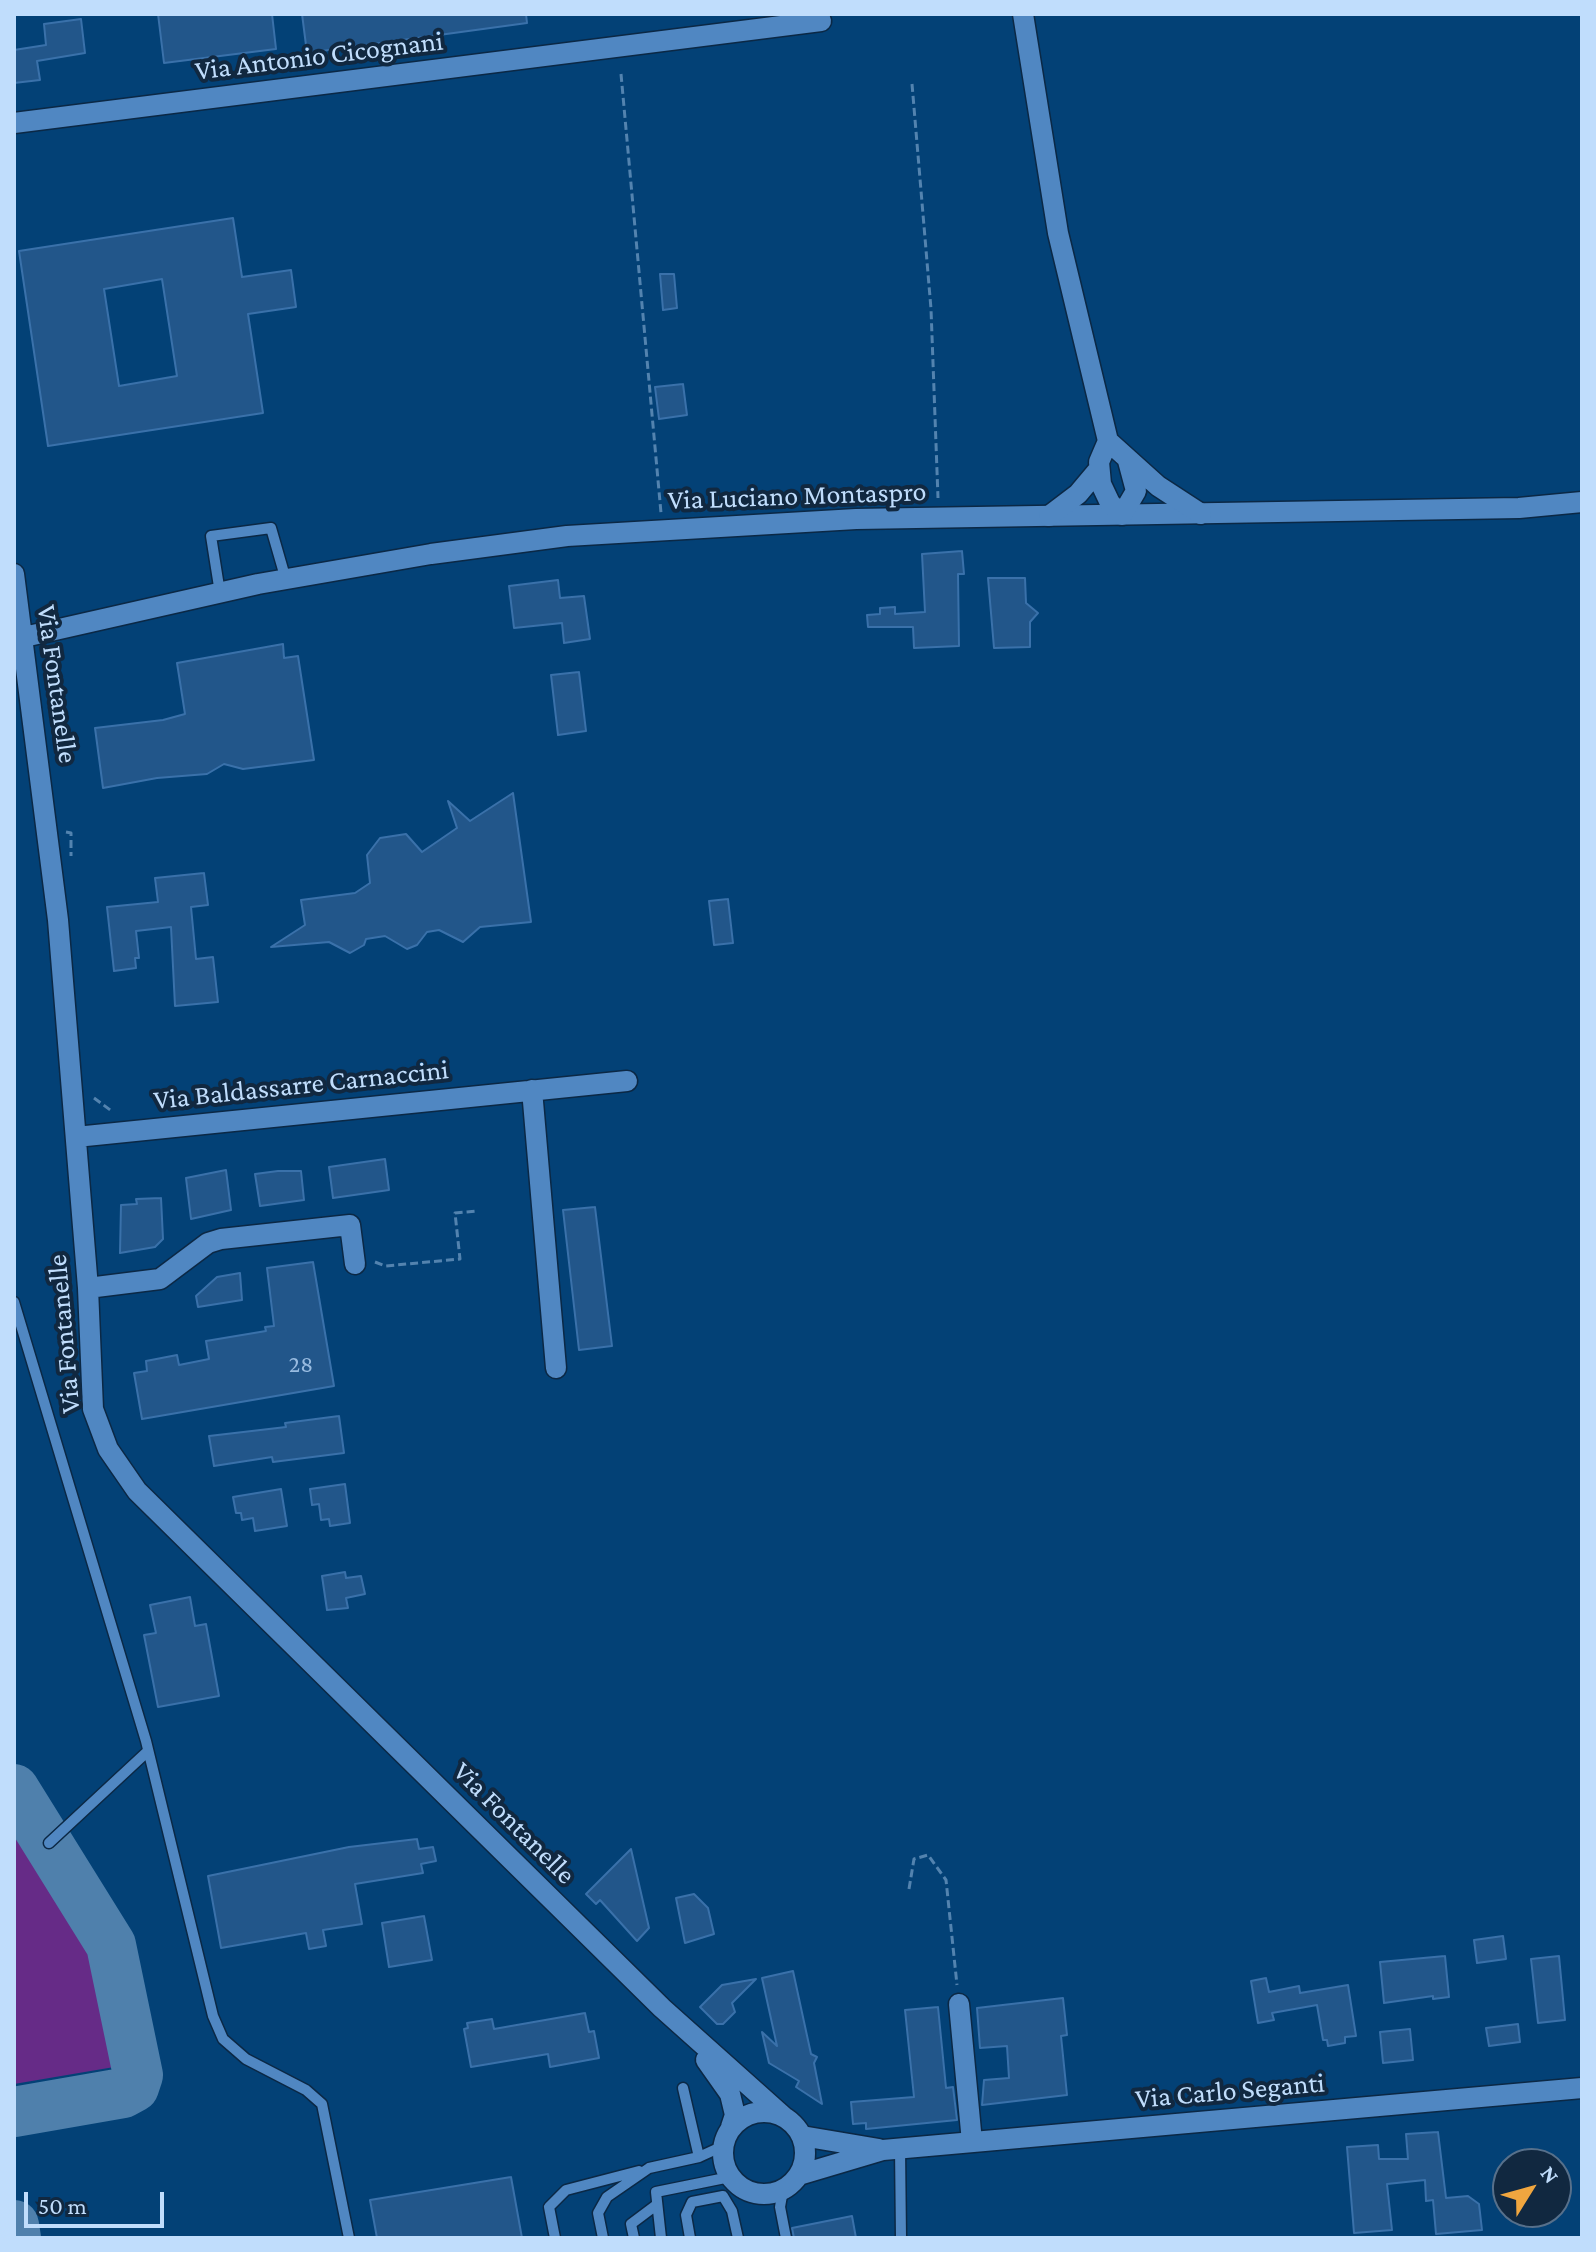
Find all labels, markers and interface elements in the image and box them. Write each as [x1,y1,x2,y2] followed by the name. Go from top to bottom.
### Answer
[193,24,445,88] street label: Via Antonio Cicognani
[667,475,927,517] street label: Via Luciano Montaspro
[29,603,85,765] street label: Via Fontanelle
[152,1053,450,1117] street label: Via Baldassarre Carnaccini
[40,1253,88,1415] street label: Via Fontanelle
[289,1351,313,1379] house number: 28
[446,1755,582,1891] street label: Via Fontanelle
[1134,2066,1326,2116] street label: Via Carlo Seganti
[1492,2148,1572,2228] north arrow
[1535,2161,1564,2188] text: N
[28,2176,168,2226] scale bar
[38,2192,87,2219] text: 50 m

